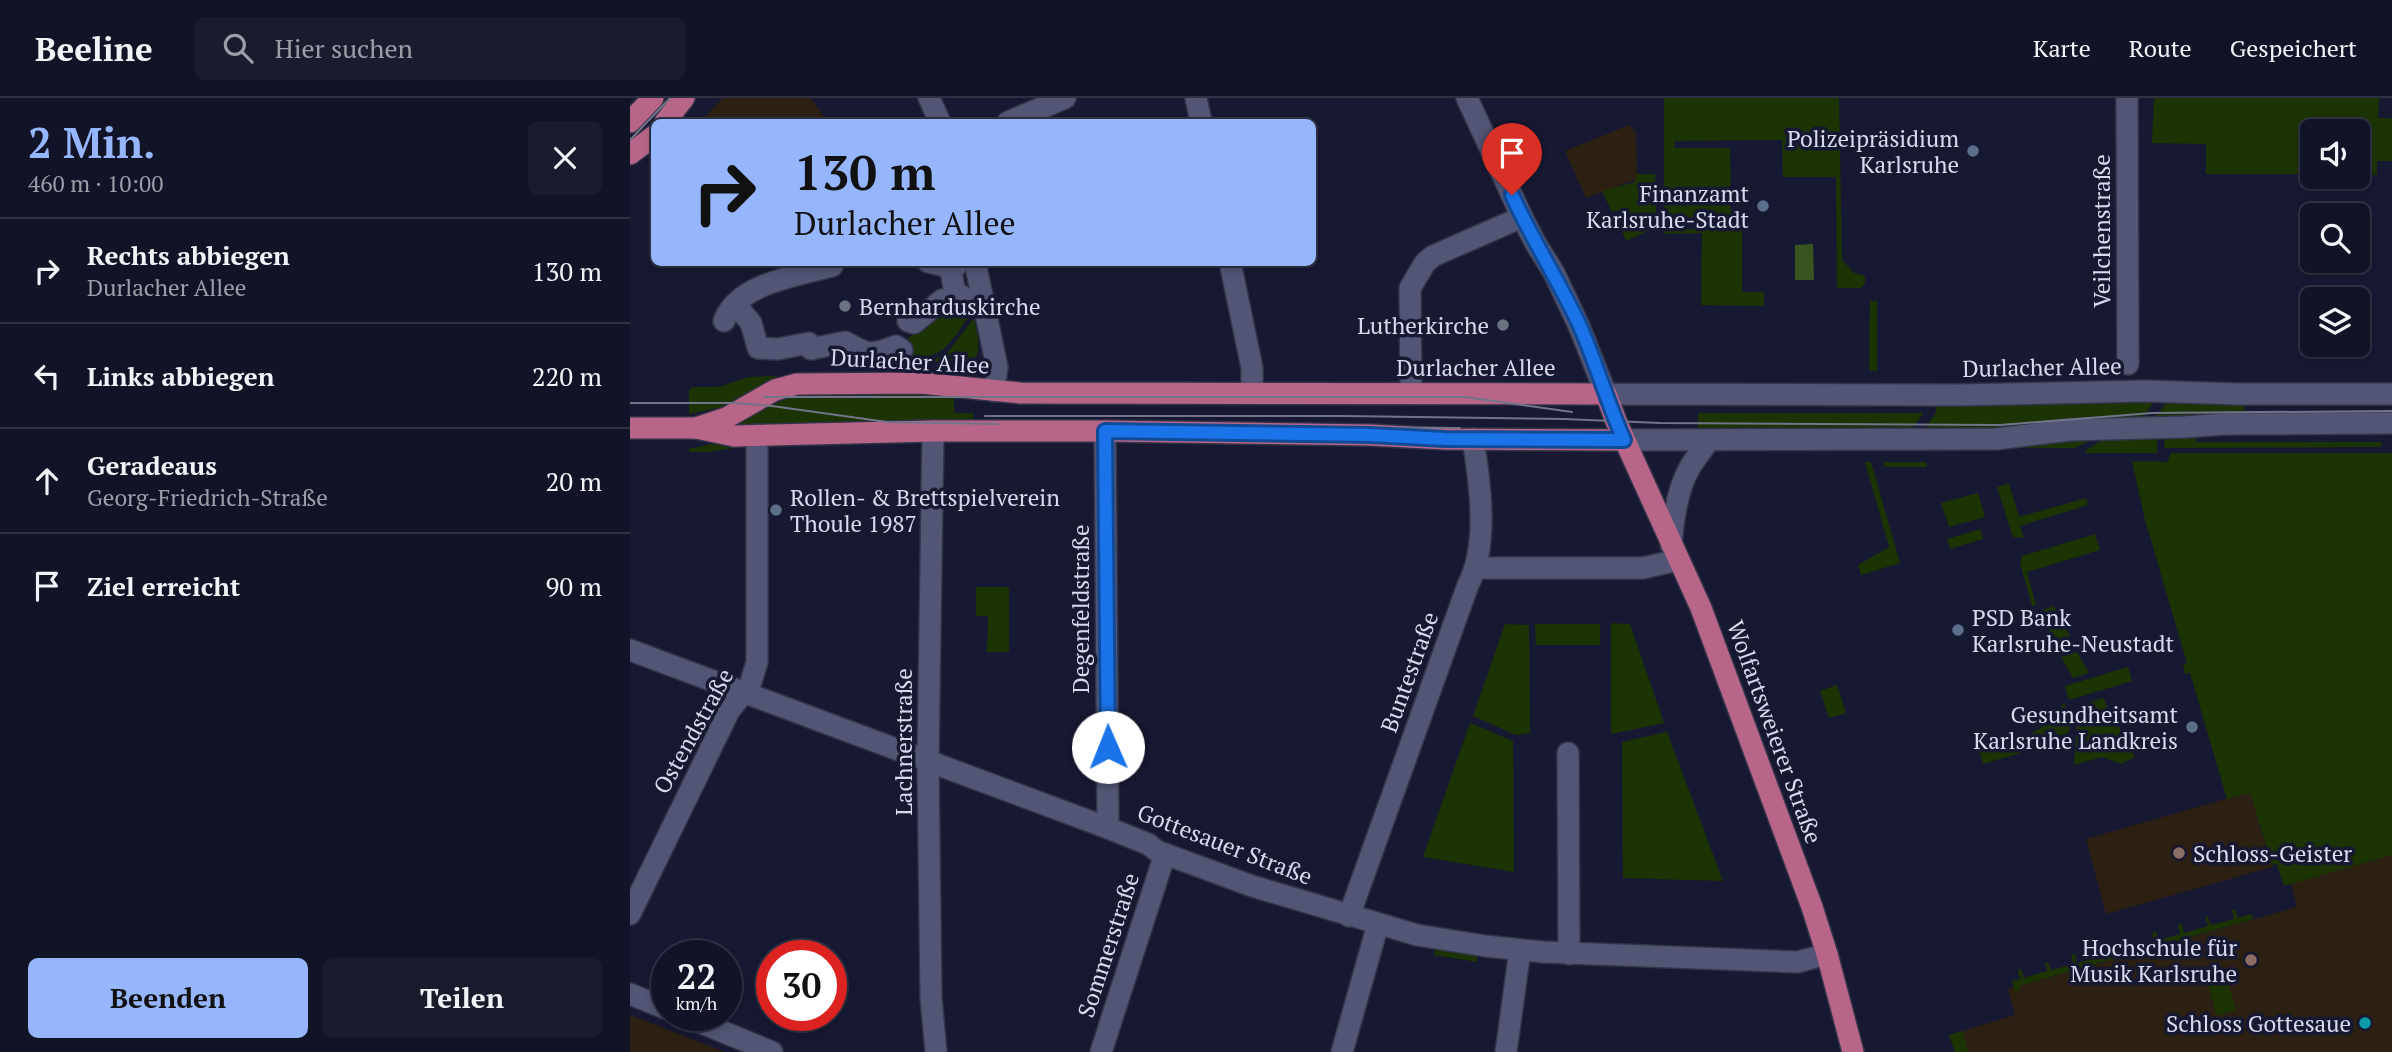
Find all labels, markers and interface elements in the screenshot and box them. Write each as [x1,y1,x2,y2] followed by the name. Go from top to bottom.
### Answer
[195,17,685,80] search box
[35,27,153,70] text: Beeline
[219,29,257,67] icon: search
[275,31,413,65] text: Hier suchen
[2033,32,2091,64] text: Karte
[2129,32,2192,64] text: Route
[2230,32,2357,64] text: Gespeichert
[28,114,156,170] text: 2 Min.
[2300,119,2370,357] map controls
[2300,119,2370,189] button: sound
[528,121,602,195] button: close
[1482,123,1542,195] pin
[1787,123,1959,180] place label: Polizeipräsidium Karlsruhe
[1493,134,1531,172] icon: arrive
[794,139,936,204] text: 130 m
[1965,143,1981,159] marker: Polizeipräsidium Karlsruhe
[679,147,770,238] icon: right
[2086,154,2117,308] street label: Veilchenstraße
[28,168,163,199] text: 460 m · 10:00
[1586,178,1749,235] place label: Finanzamt Karlsruhe-Stadt
[1755,198,1771,214] marker: Finanzamt Karlsruhe-Stadt
[794,202,1016,244] text: Durlacher Allee
[2300,203,2370,273] button: search
[87,238,290,272] text: Rechts abbiegen
[28,252,66,290] icon: right
[532,254,602,288] text: 130 m
[87,272,246,303] text: Durlacher Allee
[2300,287,2370,357] button: layers
[859,291,1041,322] place label: Bernharduskirche
[837,298,853,314] marker: Bernharduskirche
[1357,310,1489,341] place label: Lutherkirche
[1495,317,1511,333] marker: Lutherkirche
[830,341,990,381] street label: Durlacher Allee
[1962,350,2122,384] street label: Durlacher Allee
[1396,352,1556,383] street label: Durlacher Allee
[28,357,66,395] icon: left
[87,359,275,393] text: Links abbiegen
[532,359,602,393] text: 220 m
[87,448,217,482] text: Geradeaus
[28,462,66,500] icon: ahead
[546,464,602,498] text: 20 m
[87,482,328,513] text: Georg-Friedrich-Straße
[790,482,1060,539] place label: Rollen- & Brettspielverein Thoule 1987
[768,502,784,518] marker: Rollen- & Brettspielverein Thoule 1987
[1065,524,1096,694] street label: Degenfeldstraße
[28,567,66,605] icon: arrive
[87,569,240,603] text: Ziel erreicht
[546,569,602,603] text: 90 m
[1972,602,2175,659] place label: PSD Bank Karlsruhe-Neustadt
[1373,607,1445,737] street label: Buntestraße
[1720,616,1830,848] street label: Wolfartsweierer Straße
[1950,622,1966,638] marker: PSD Bank Karlsruhe-Neustadt
[646,663,740,799] street label: Ostendstraße
[888,668,919,816] street label: Lachnerstraße
[1973,699,2178,756] place label: Gesundheitsamt Karlsruhe Landkreis
[1071,710,1145,784] position arrow
[2184,719,2200,735] marker: Gesundheitsamt Karlsruhe Landkreis
[1133,796,1317,892] street label: Gottesauer Straße
[2193,838,2352,869] place label: Schloss-Geister
[2171,845,2187,861] marker: Schloss-Geister
[1070,869,1146,1021] street label: Sommerstraße
[2070,932,2237,989] place label: Hochschule für Musik Karlsruhe
[756,940,847,1031] speed limit sign: 30
[2243,952,2259,968] marker: Hochschule für Musik Karlsruhe
[677,953,716,999] text: 22
[28,958,308,1038] button: Beenden
[322,958,602,1038] button: Teilen
[676,991,717,1015] text: km/h
[2166,1008,2351,1039] place label: Schloss Gottesaue
[2357,1015,2373,1031] marker: Schloss Gottesaue

